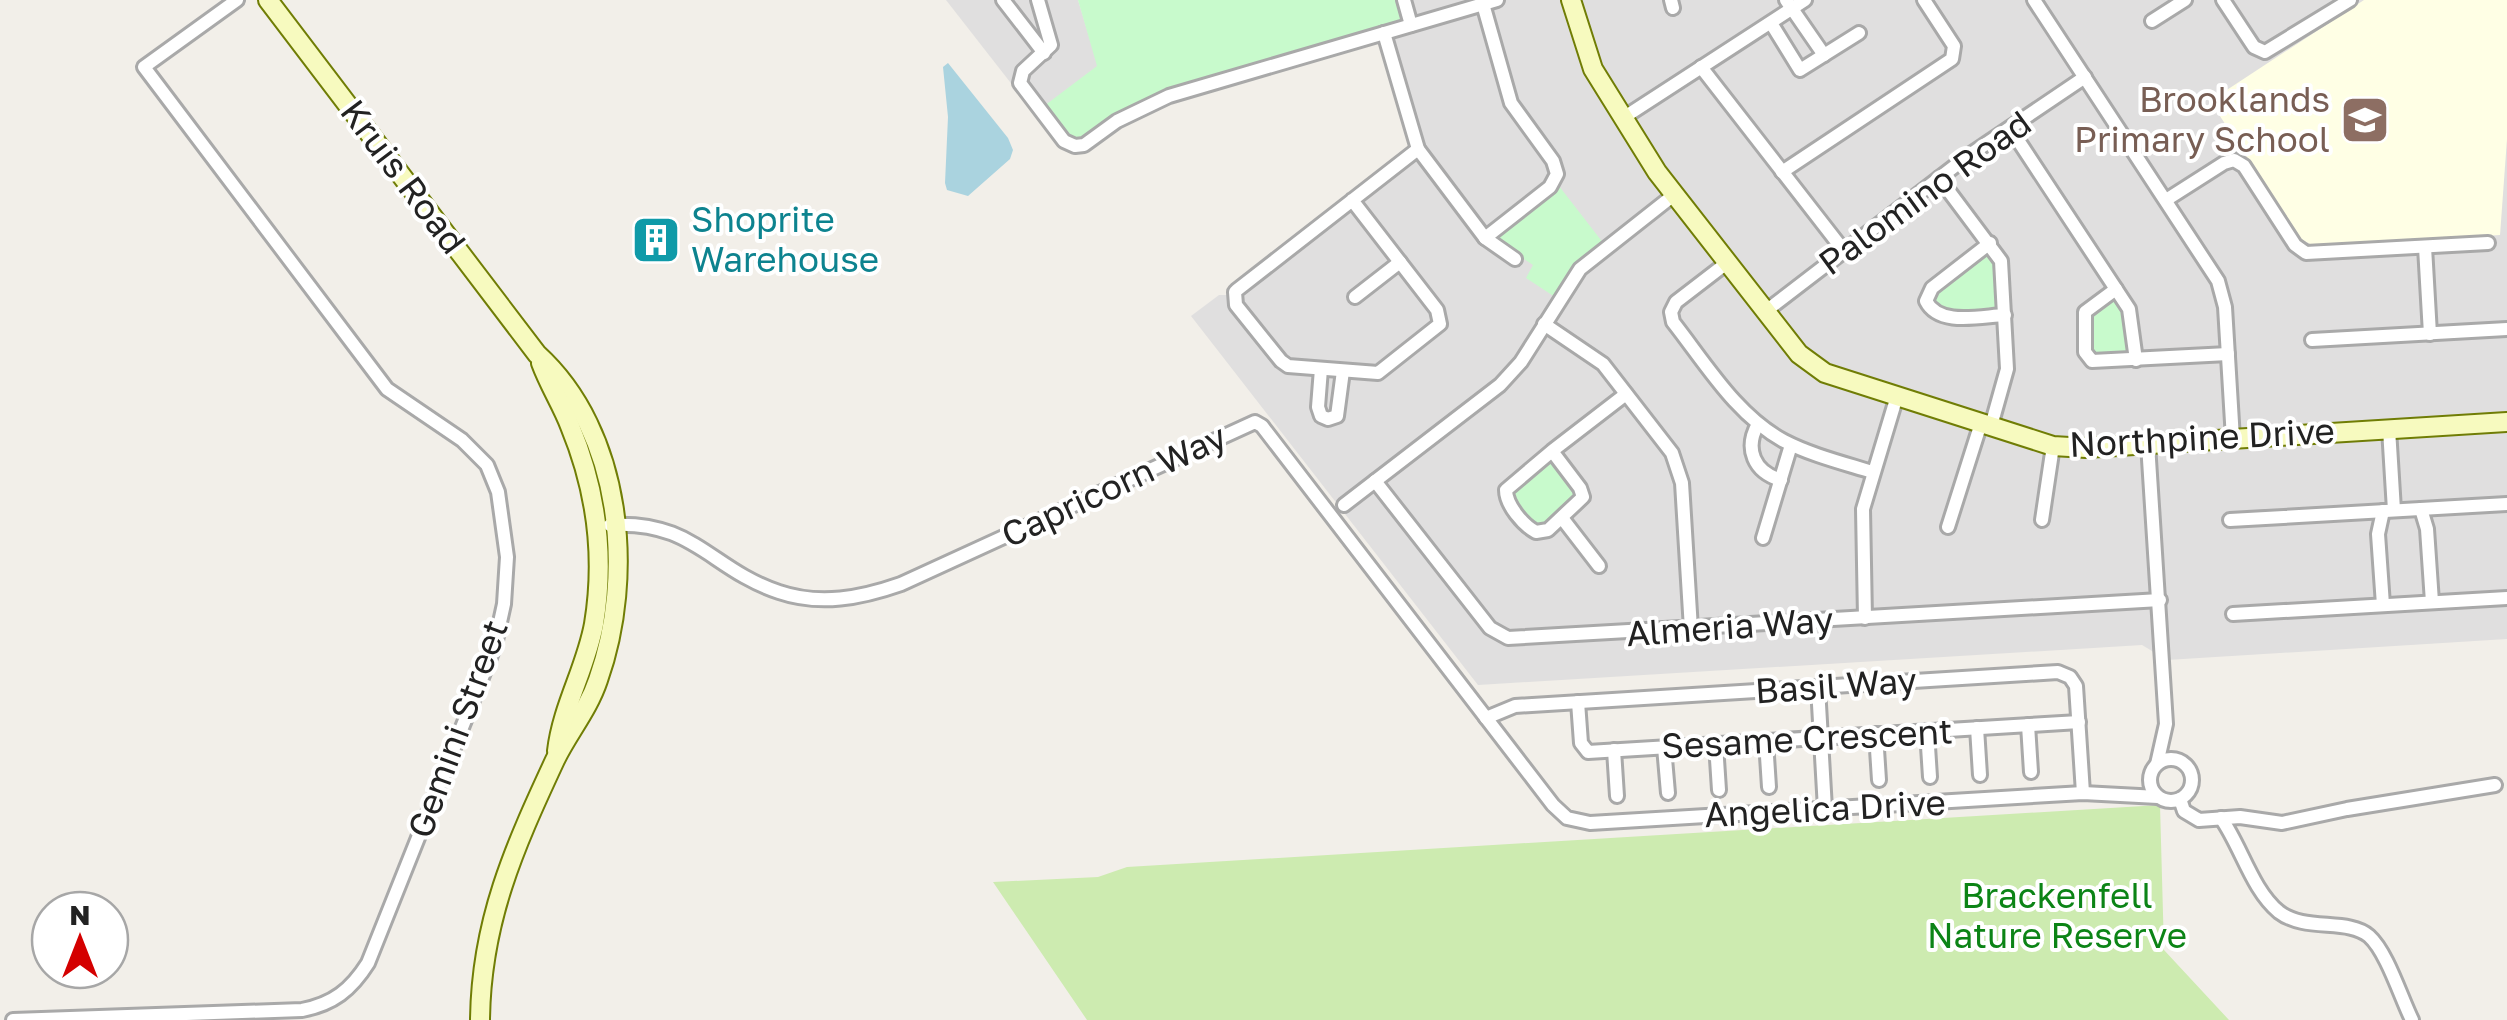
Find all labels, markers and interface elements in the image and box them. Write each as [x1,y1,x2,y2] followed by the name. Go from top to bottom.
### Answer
[2074,78,2330,160] place label: Brooklands Primary School
[332,91,475,261] street label: Kruis Road
[2339,94,2391,146] school or university icon: Brooklands Primary School
[1810,101,2039,283] street label: Palomino Road
[691,198,879,280] place label: Shoprite Warehouse
[630,214,682,266] building icon: Shoprite Warehouse
[2068,409,2336,465] street label: Northpine Drive
[995,415,1233,555] street label: Capricorn Way
[1625,598,1835,654] street label: Almeria Way
[398,614,516,843] street label: Gemini Street
[1754,658,1918,712] street label: Basil Way
[1660,709,1954,767] street label: Sesame Crescent
[1703,781,1947,835] street label: Angelica Drive
[1927,874,2187,956] park label: Brackenfell Nature Reserve
[30,890,130,990] north arrow
[69,898,91,931] text: N

